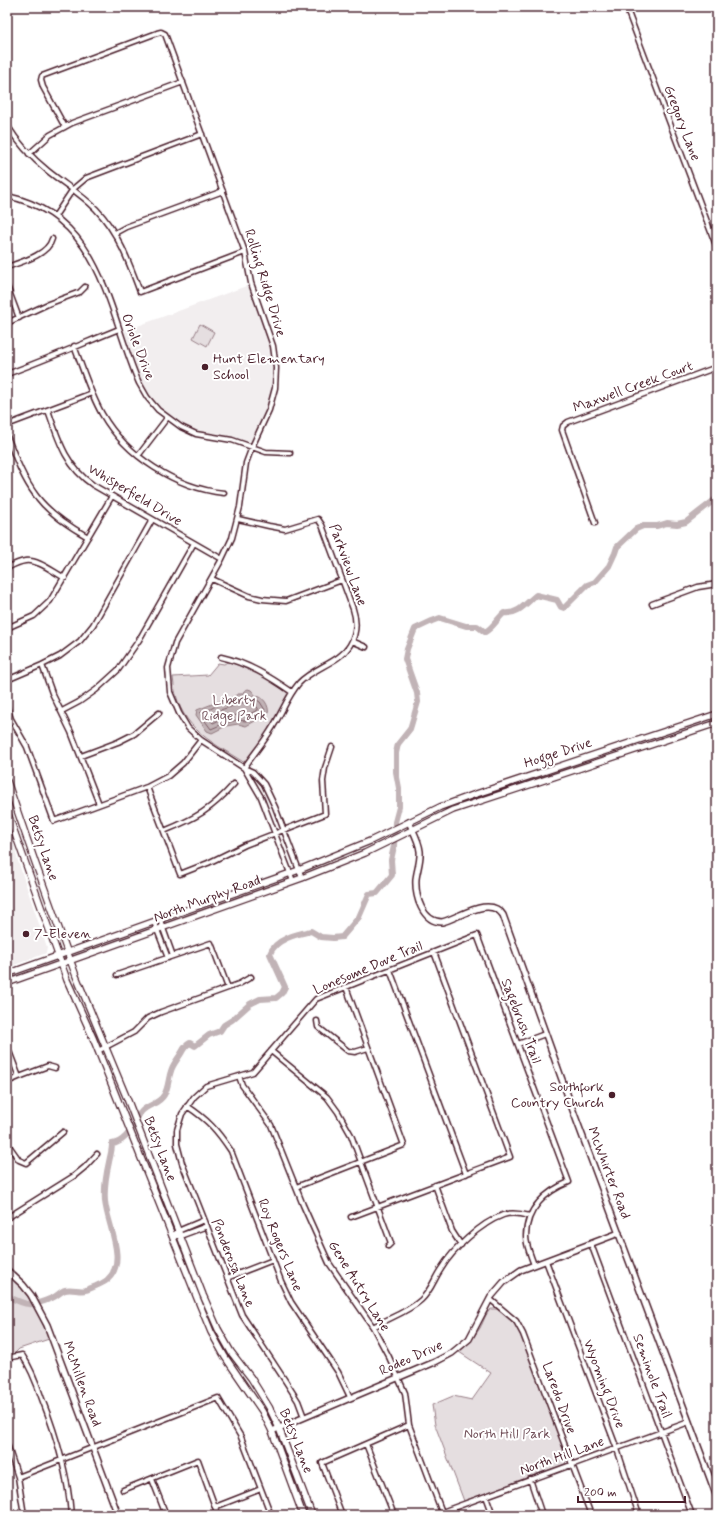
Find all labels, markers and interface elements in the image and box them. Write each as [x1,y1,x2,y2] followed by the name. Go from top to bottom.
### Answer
[658,83,705,164] street label: Gregory Lane
[238,227,290,340] street label: Rolling Ridge Drive
[117,311,159,383] street label: Oriole Drive
[213,350,325,384] place label: Hunt Elementary School
[571,357,695,417] street label: Maxwell Creek Court
[200,362,210,372] marker: Hunt Elementary School
[85,460,185,530] street label: Whisperfield Drive
[325,522,371,608] street label: Parkview Lane
[201,691,267,726] park label: Liberty Ridge Park
[522,734,595,774] street label: Hogge Drive
[23,813,63,883] street label: Betsy Lane
[151,871,263,927] street label: North Murphy Road
[34,925,92,943] place label: 7-Eleven
[21,929,31,939] marker: 7-Eleven
[311,937,425,999] street label: Lonesome Dove Trail
[495,976,546,1067] street label: Sagebrush Trail
[511,1078,604,1112] place label: Southfork Country Church
[607,1090,617,1100] marker: Southfork Country Church
[139,1114,181,1184] street label: Betsy Lane
[583,1124,635,1222] street label: McWhirter Road
[253,1196,307,1294] street label: Roy Rogers Lane
[207,1216,259,1310] street label: Ponderosa Lane
[324,1237,394,1335] street label: Gene Autry Lane
[628,1331,676,1421] street label: Seminole Trail
[377,1336,445,1380] street label: Rodeo Drive
[577,1337,629,1432] street label: Wyoming Drive
[58,1339,106,1429] street label: McMillen Road
[538,1360,580,1436] street label: Laredo Drive
[275,1406,317,1476] street label: Betsy Lane
[464,1425,550,1443] park label: North Hill Park
[517,1432,607,1480] street label: North Hill Lane
[578,1478,685,1504] scale bar
[584,1485,617,1501] text: 200 m

